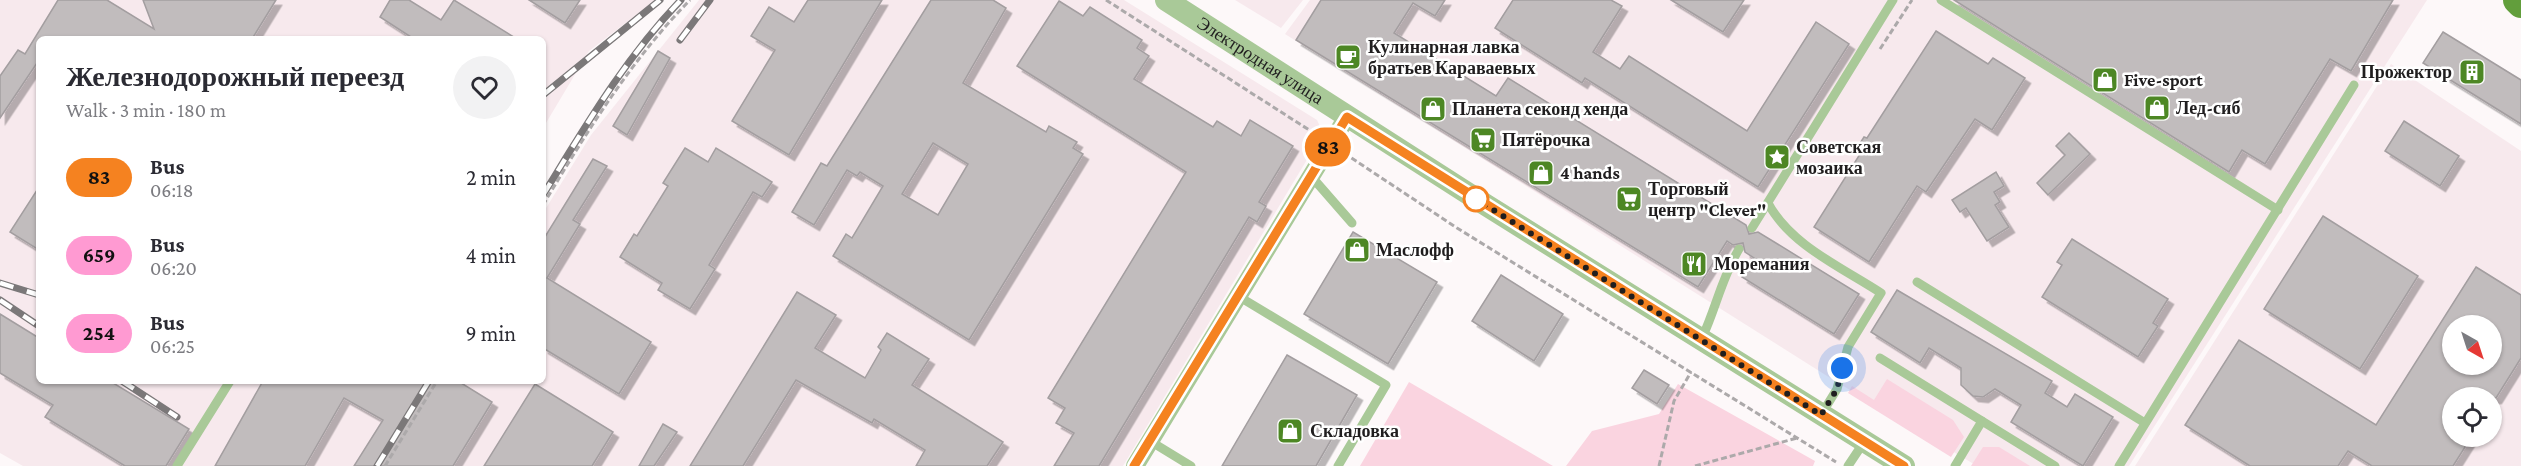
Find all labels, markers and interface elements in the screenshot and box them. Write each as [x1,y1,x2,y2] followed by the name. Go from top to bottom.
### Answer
[1194,13,1327,108] street label: Электродная улица
[1368,37,1535,78] place label: Кулинарная лавка братьев Караваевых
[1333,42,1363,72] cafe icon: Кулинарная лавка братьев Караваевых
[453,56,516,119] button: heart
[2457,57,2487,87] building icon: Прожектор
[66,61,404,92] text: Железнодорожный переезд
[2361,62,2452,82] place label: Прожектор
[2090,65,2120,95] shop icon: Five-sport
[2124,70,2203,90] place label: Five-sport
[2142,93,2172,123] shop icon: Лед-сиб
[1418,94,1448,124] shop icon: Планета секонд хенда
[2176,98,2240,118] place label: Лед-сиб
[66,99,226,121] text: Walk · 3 min · 180 m
[1452,99,1628,119] place label: Планета секонд хенда
[1468,125,1498,155] supermarket icon: Пятёрочка
[1301,128,1355,166] line badge: 83
[1502,130,1590,150] place label: Пятёрочка
[1317,135,1339,159] text: 83
[1796,137,1881,178] place label: Советская мозаика
[1762,142,1792,172] place icon: Советская мозаика
[150,154,184,179] text: Bus
[1526,158,1556,188] shop icon: 4 hands
[1560,163,1620,183] place label: 4 hands
[88,165,110,189] text: 83
[466,165,516,190] text: 2 min
[150,179,193,201] text: 06:18
[1648,179,1766,220] place label: Торговый центр "Clever"
[1614,184,1644,214] supermarket icon: Торговый центр "Clever"
[1463,186,1489,212] unlabelled marker
[150,232,184,257] text: Bus
[1342,235,1372,265] shop icon: Маслофф
[1376,240,1454,260] place label: Маслофф
[83,243,115,267] text: 659
[465,243,516,268] text: 4 min
[1679,249,1709,279] restaurant icon: Моремания
[1714,254,1810,274] place label: Моремания
[150,257,197,279] text: 06:20
[150,310,184,335] text: Bus
[2442,315,2502,375] north arrow
[2442,315,2502,447] map controls
[83,321,115,345] text: 254
[465,321,516,346] text: 9 min
[150,335,195,357] text: 06:25
[1827,353,1857,383] your location
[2442,387,2502,447] button: locate
[1275,416,1305,446] shop icon: Складовка
[1310,421,1399,441] place label: Складовка

